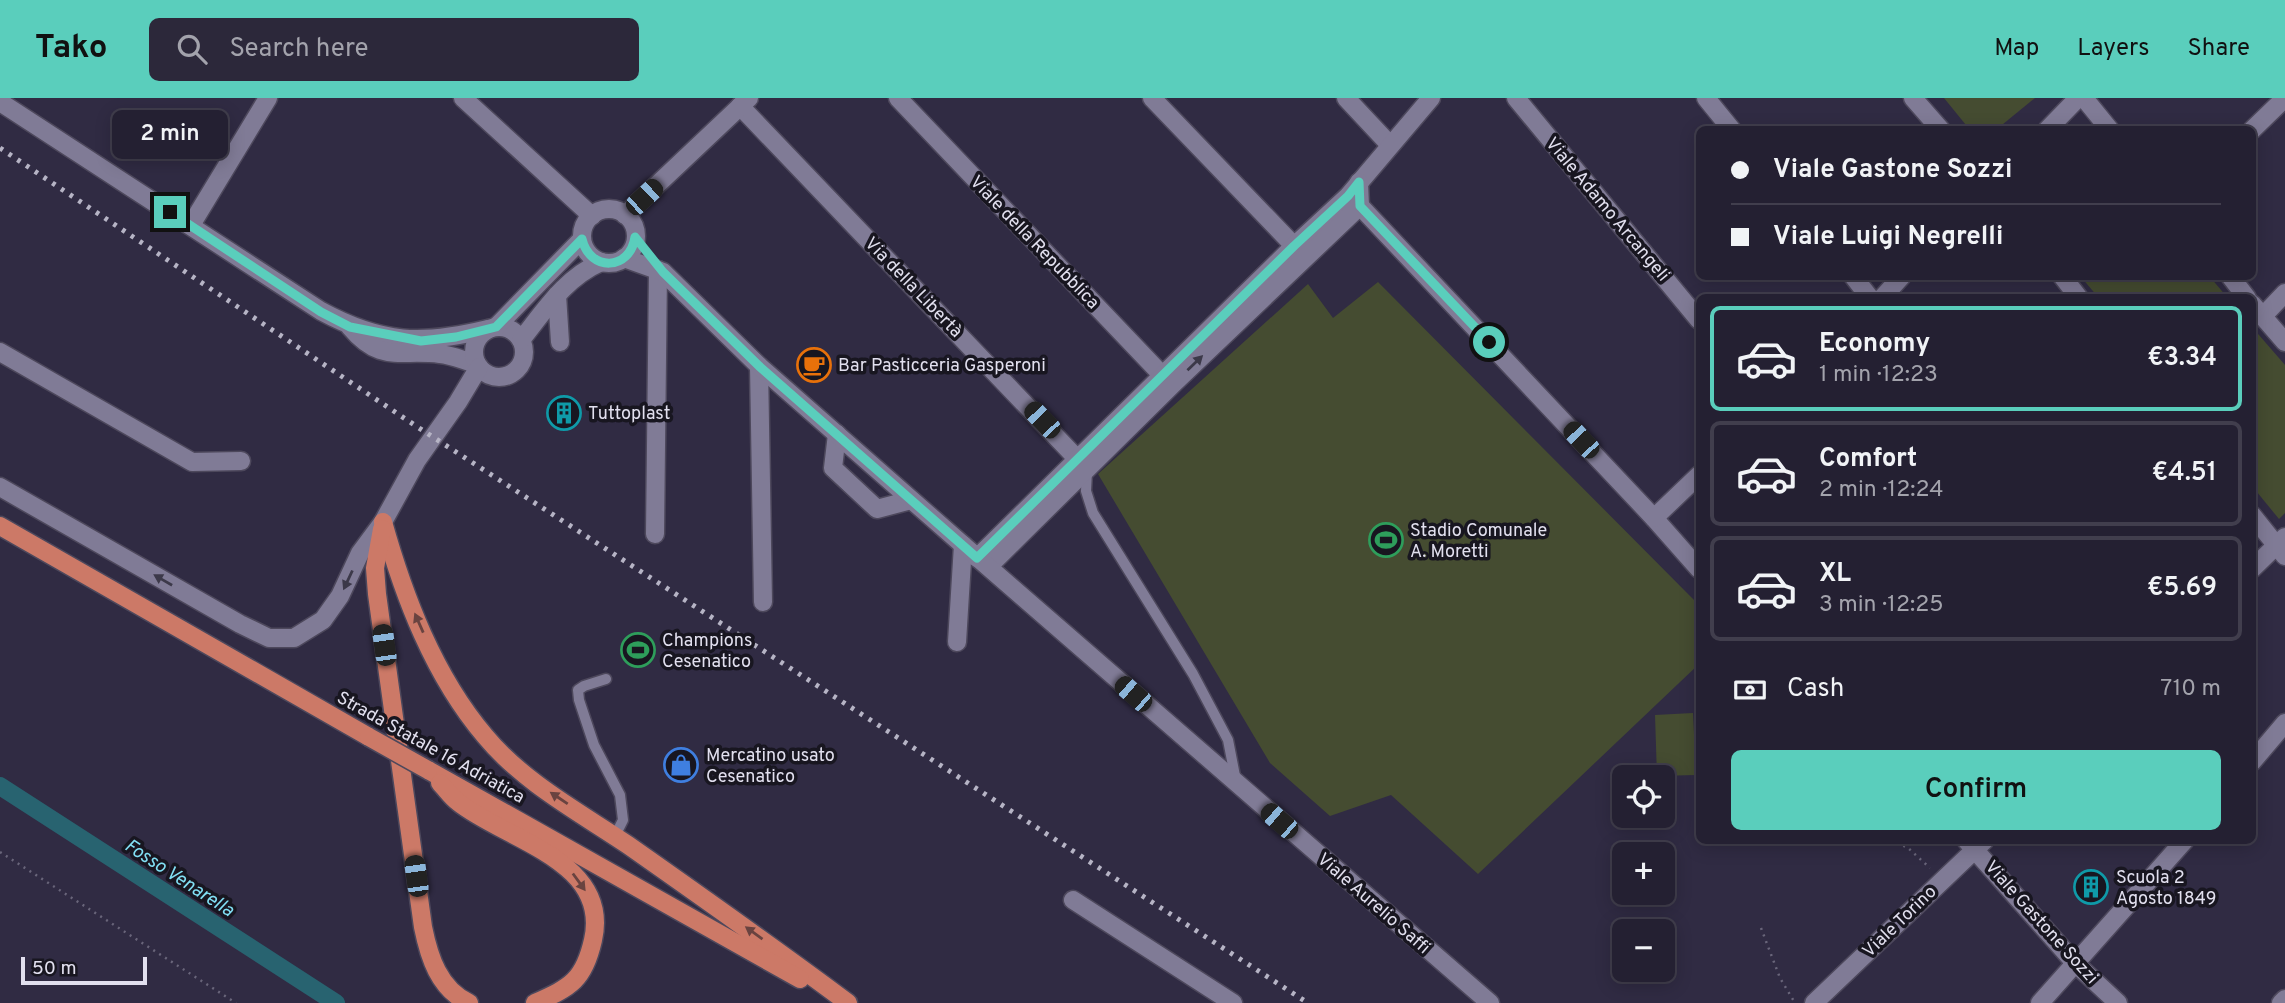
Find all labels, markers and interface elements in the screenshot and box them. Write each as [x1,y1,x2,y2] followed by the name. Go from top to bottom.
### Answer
[149,18,639,81] search box
[35,28,107,70] text: Tako
[173,30,211,68] icon: search
[229,33,368,66] text: Search here
[1994,34,2039,64] text: Map
[2077,34,2149,64] text: Layers
[2187,34,2250,64] text: Share
[112,110,228,159] callout: 2 min
[140,120,200,149] text: 2 min
[1540,133,1674,287] street label: Viale Adamo Arcangeli
[1773,154,2012,187] text: Viale Gastone Sozzi
[964,171,1104,315] street label: Viale della Repubblica
[622,175,667,219] car
[154,196,186,228] route end
[1773,221,2003,254] text: Viale Luigi Negrelli
[859,233,967,343] street label: Via della Libertà
[1473,326,1505,358] route start
[1735,327,1798,390] icon: car
[1819,328,1930,361] text: Economy
[2147,342,2217,375] text: €3.34
[795,346,833,384] cafe icon: Bar Pasticceria Gasperoni
[838,355,1046,378] place label: Bar Pasticceria Gasperoni
[1186,355,1203,372] one-way arrow
[1819,361,1938,390] text: 1 min · 12:23
[545,394,583,432] building icon: Tuttoplast
[1020,398,1065,442] car
[588,403,670,426] place label: Tuttoplast
[1559,417,1604,463] car
[1735,442,1798,505] icon: car
[1819,443,1917,476] text: Comfort
[2152,457,2217,490] text: €4.51
[1819,476,1944,505] text: 2 min · 12:24
[1410,520,1547,564] place label: Stadio Comunale A. Moretti
[1367,521,1405,559] sports icon: Stadio Comunale A. Moretti
[1735,557,1798,620] icon: car
[1819,558,1851,591] text: XL
[342,570,354,590] one-way arrow
[2147,572,2217,605] text: €5.69
[153,574,173,586] one-way arrow
[1819,591,1944,620] text: 3 min · 12:25
[413,613,424,634] one-way arrow
[371,623,398,667] car
[662,630,752,674] place label: Champions Cesenatico
[619,631,657,669] sports icon: Champions Cesenatico
[1731,671,1769,709] icon: cash
[1111,672,1156,716] car
[1787,673,1844,706] text: Cash
[2160,675,2221,704] text: 710 m
[332,687,528,810] street label: Strada Statale 16 Adriatica
[706,745,835,789] place label: Mercatino usato Cesenatico
[662,746,700,784] shop icon: Mercatino usato Cesenatico
[1731,750,2221,830] button: Confirm
[1612,765,1675,982] map controls
[1612,765,1675,828] button: locate
[549,792,568,805] one-way arrow
[1257,799,1302,843] car
[120,834,238,923] water label: Fosso Venarella
[1612,842,1675,905] button: +
[1312,849,1434,960] street label: Viale Aurelio Saffi
[403,854,430,898] car
[1979,856,2102,990] street label: Viale Gastone Sozzi
[2116,867,2216,911] place label: Scuola 2 Agosto 1849
[2072,868,2110,906] building icon: Scuola 2 Agosto 1849
[572,873,586,892] one-way arrow
[1858,881,1942,963] street label: Viale Torino
[1612,919,1675,982] button: −
[745,927,763,941] one-way arrow
[21,954,147,986] scale bar
[32,957,77,981] text: 50 m

